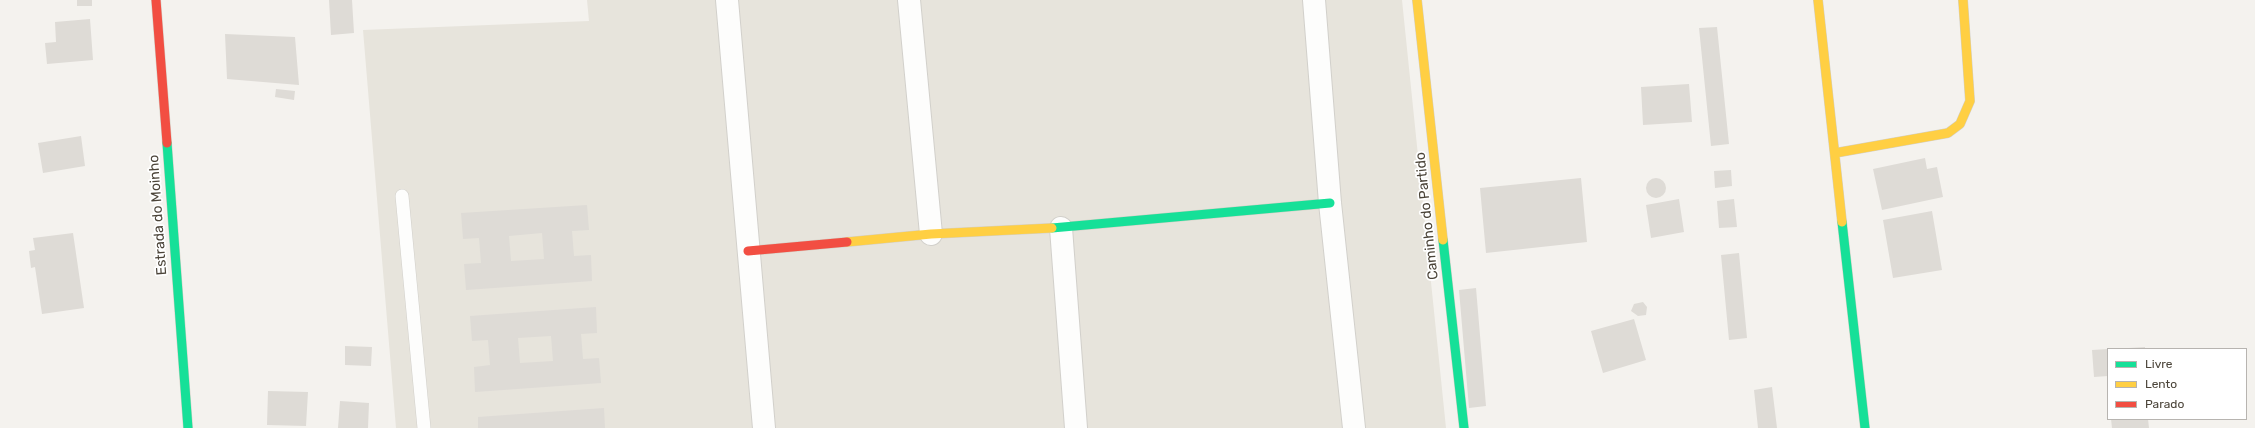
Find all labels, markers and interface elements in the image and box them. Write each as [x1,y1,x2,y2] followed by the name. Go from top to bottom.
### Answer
[1412,151,1442,281] street label: Caminho do Partido
[145,154,171,276] street label: Estrada do Moinho
[2107,348,2247,420] legend
[2145,357,2172,371] text: Livre
[2145,377,2177,391] text: Lento
[2145,397,2184,411] text: Parado

